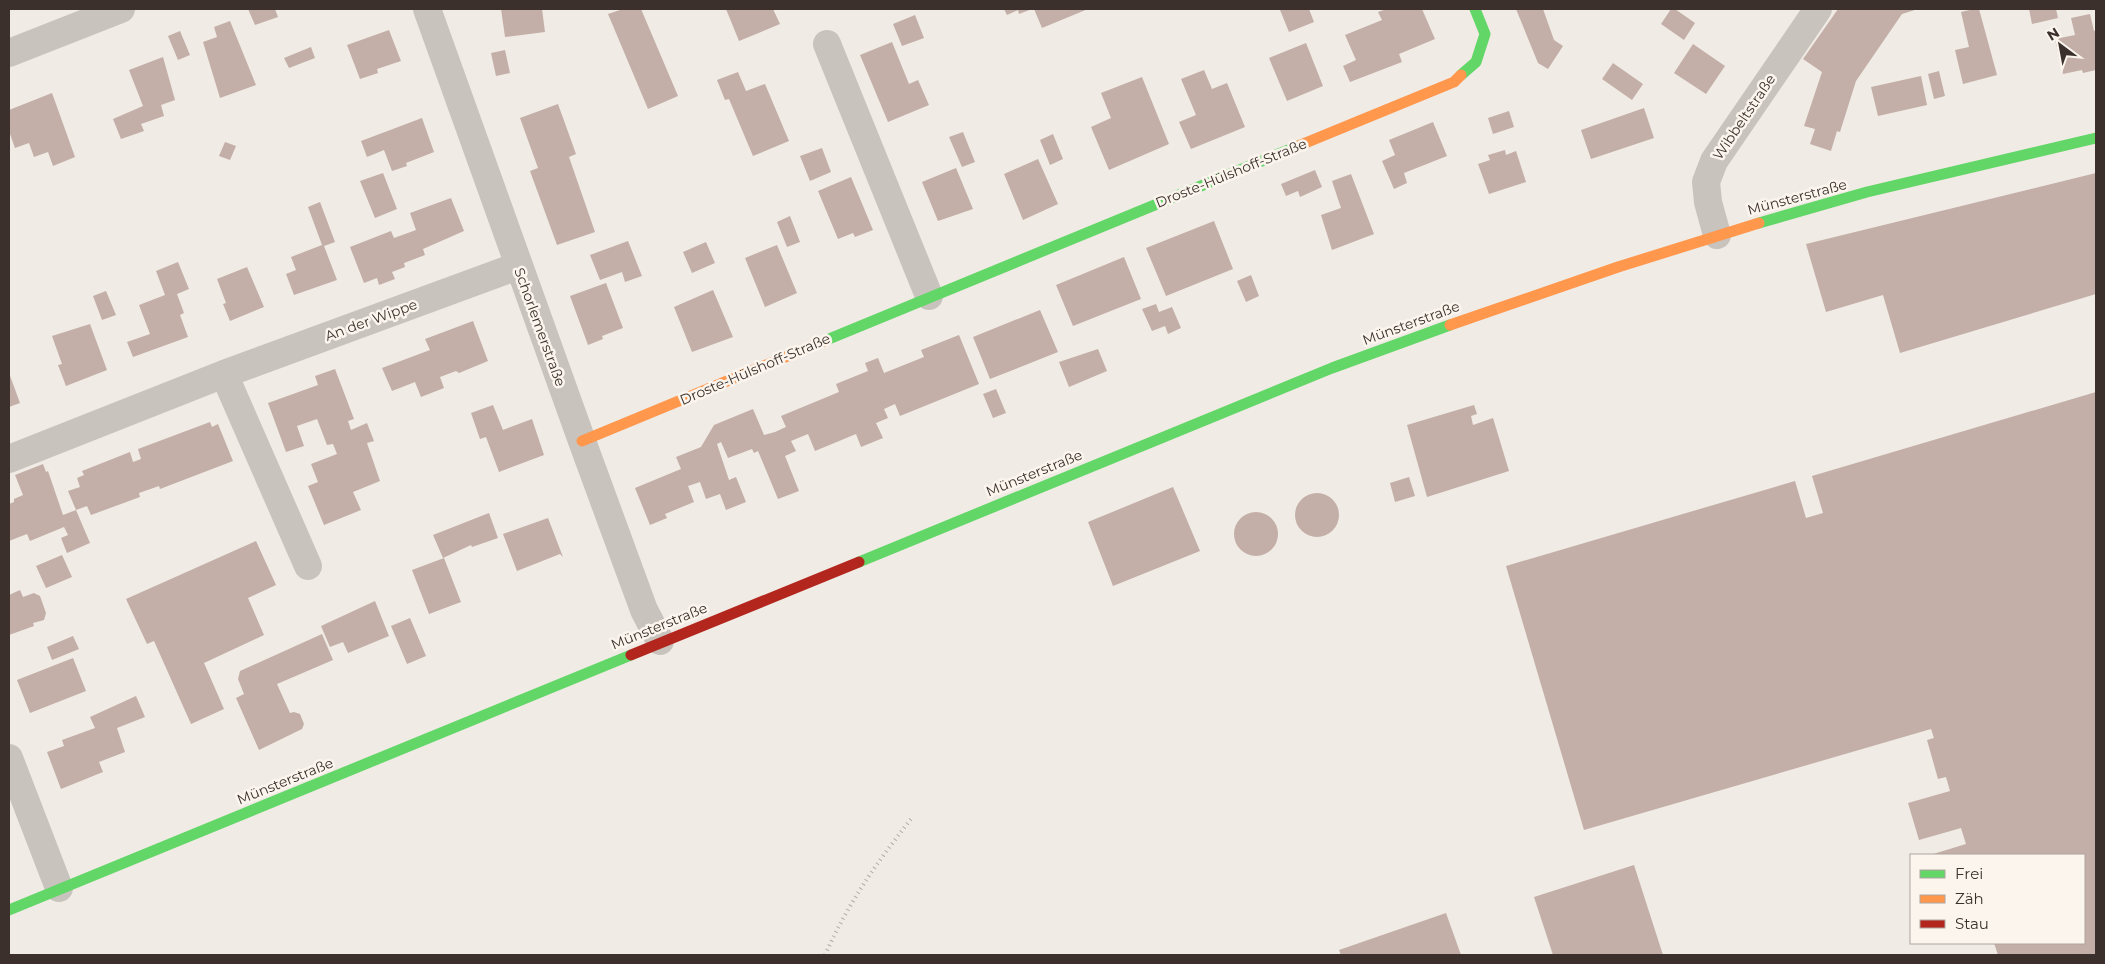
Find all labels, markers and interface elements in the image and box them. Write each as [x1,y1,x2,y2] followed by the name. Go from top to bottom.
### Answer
[2035,20,2085,70] north arrow
[2044,23,2063,45] text: N
[1709,71,1779,163] street label: Wibbeltstraße
[1153,134,1309,212] street label: Droste-Hülshoff-Straße
[1745,175,1849,219] street label: Münsterstraße
[510,265,570,389] street label: Schorlemerstraße
[322,295,420,345] street label: An der Wippe
[1360,297,1462,349] street label: Münsterstraße
[677,329,833,409] street label: Droste-Hülshoff-Straße
[983,446,1085,500] street label: Münsterstraße
[608,599,710,653] street label: Münsterstraße
[234,754,336,808] street label: Münsterstraße
[1910,854,2085,944] legend
[1955,864,1983,883] text: Frei
[1955,889,1984,908] text: Zäh
[1955,914,1989,933] text: Stau

